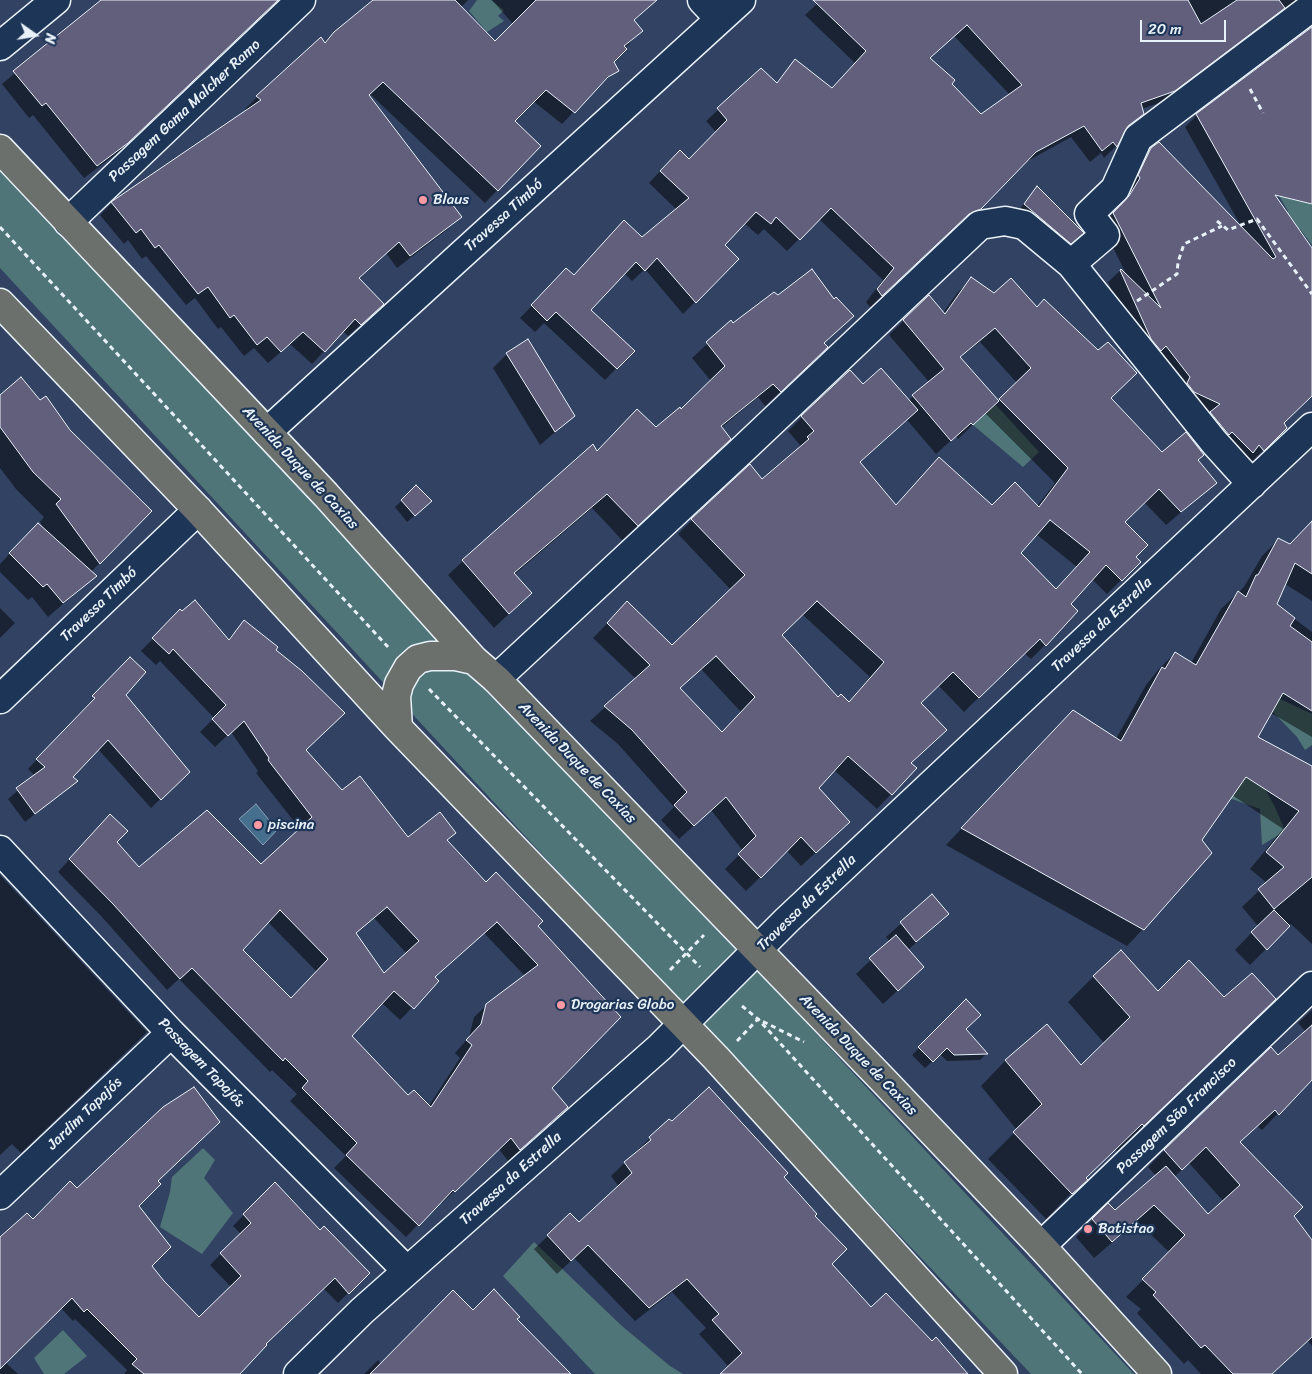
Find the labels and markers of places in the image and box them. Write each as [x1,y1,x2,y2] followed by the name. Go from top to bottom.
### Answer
[433,191,469,209] place label: Blaus
[417,194,429,206] marker: Blaus
[268,816,314,834] place label: piscina
[252,819,264,831] marker: piscina
[571,996,674,1014] place label: Drogarias Globo
[555,999,567,1011] marker: Drogarias Globo
[1098,1220,1154,1238] place label: Batistao
[1082,1223,1094,1235] marker: Batistao

